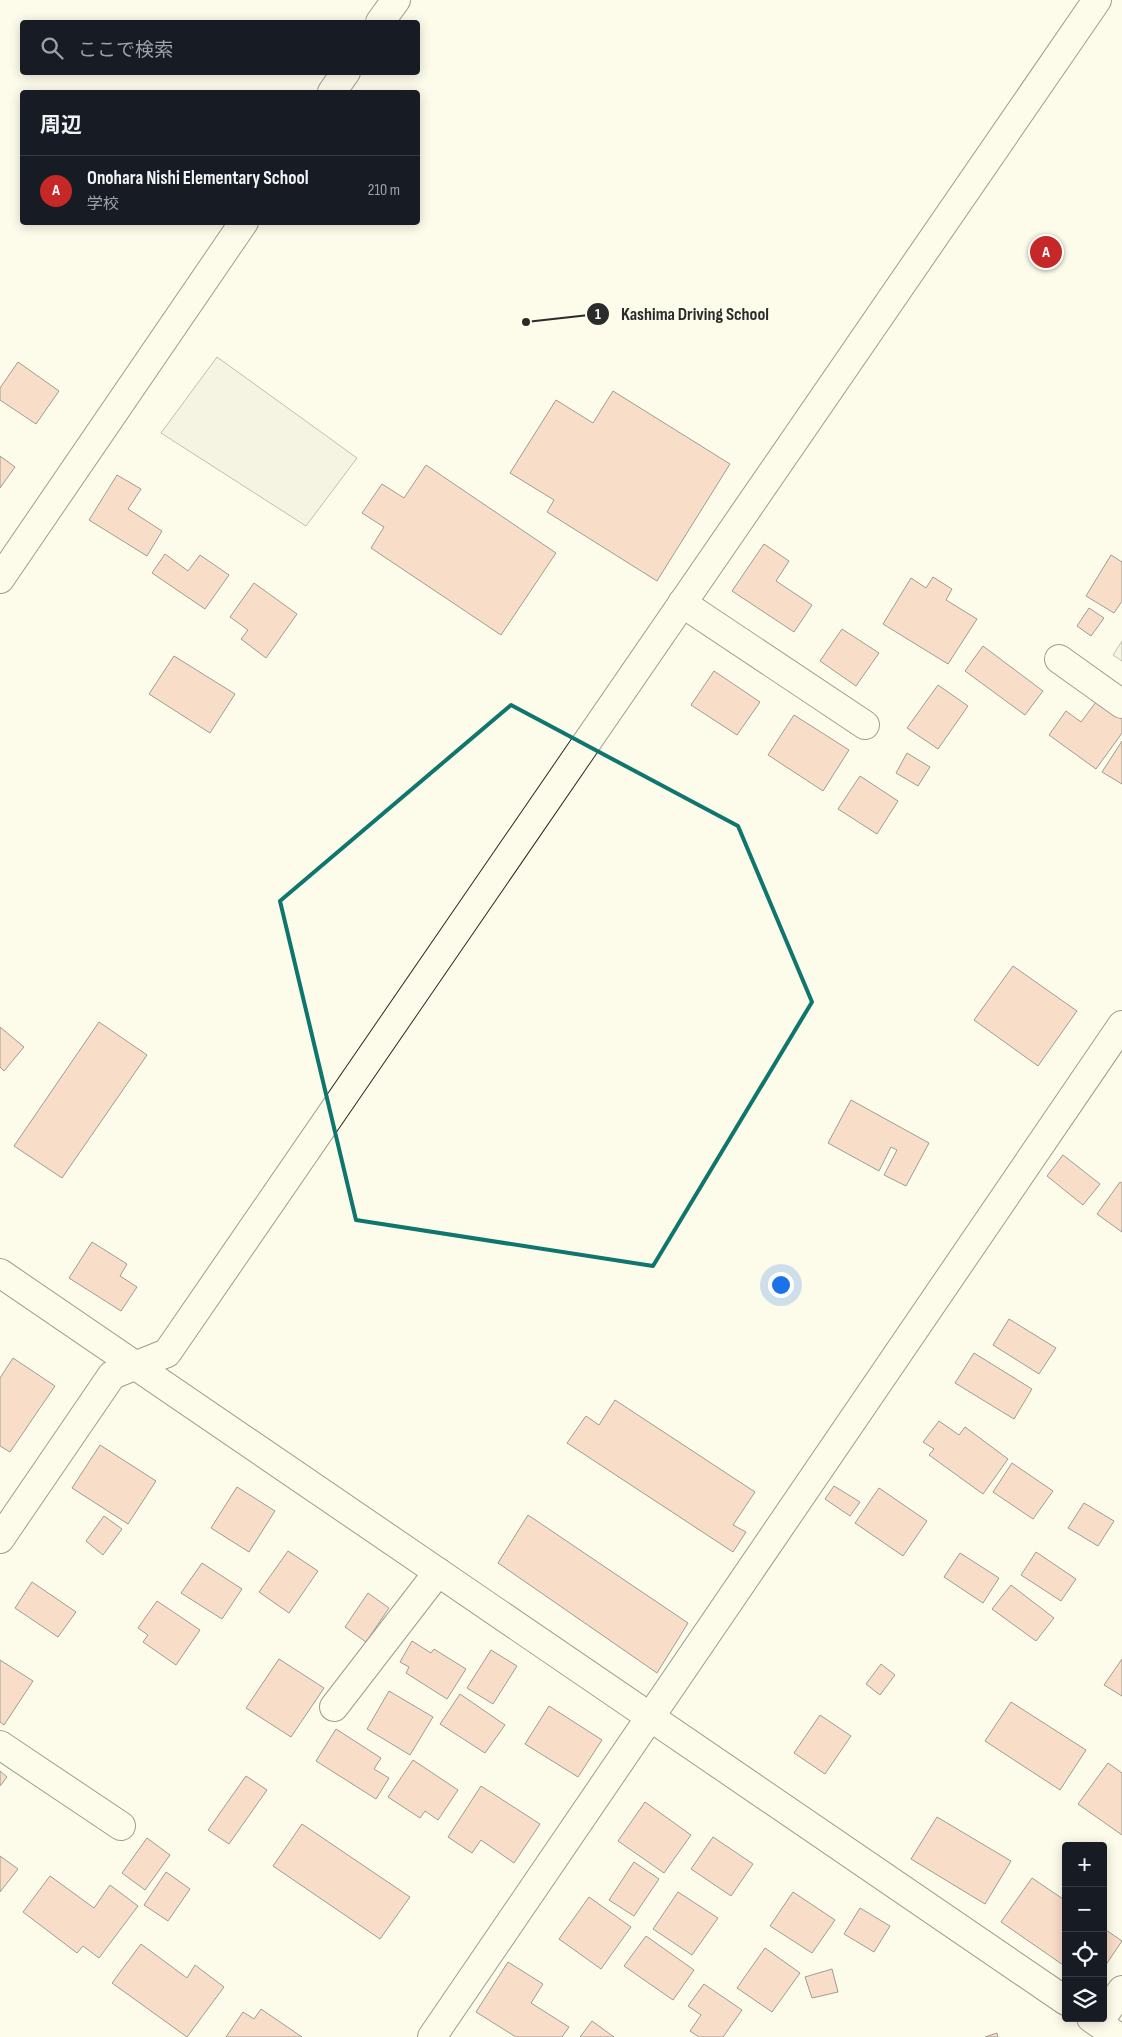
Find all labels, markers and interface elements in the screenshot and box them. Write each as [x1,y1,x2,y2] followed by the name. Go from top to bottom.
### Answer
[20,20,420,75] search box
[38,34,66,62] icon: search
[78,39,173,62] text: ここで検索
[40,113,82,138] text: 周辺
[87,167,309,190] text: Onohara Nishi Elementary School
[52,181,60,200] text: A
[368,181,400,200] text: 210 m
[87,195,119,214] text: 学校
[1030,233,1062,271] pin: A
[586,298,778,331] callout: Kashima Driving School
[621,304,769,325] text: Kashima Driving School
[595,305,601,324] text: 1
[768,1272,794,1298] your location
[1062,1842,1107,2022] map controls
[1062,1842,1107,1887] button: +
[1062,1887,1107,1932] button: −
[1062,1932,1107,1977] button: locate
[1062,1977,1107,2022] button: layers

